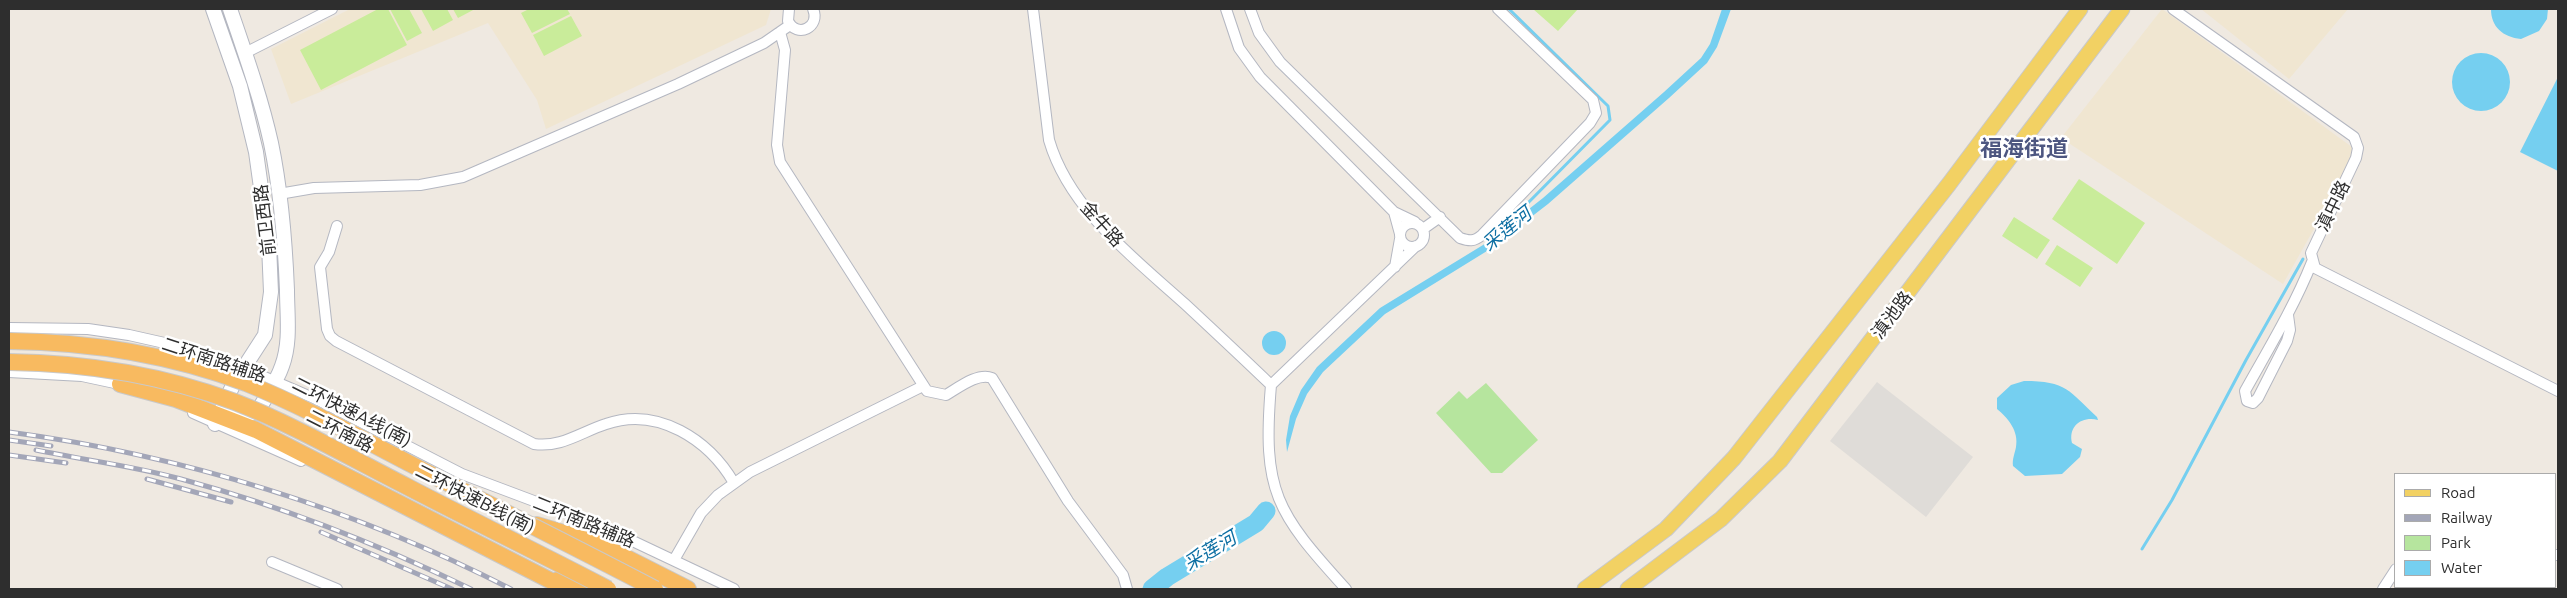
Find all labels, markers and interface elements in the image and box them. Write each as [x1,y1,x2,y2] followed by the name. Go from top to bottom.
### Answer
[1980,136,2068,162] district label: 福海街道
[2311,177,2355,235] street label: 滇中路
[250,183,280,257] street label: 前卫西路
[1076,197,1128,251] street label: 金牛路
[1478,202,1536,256] water label: 采莲河
[1867,287,1917,343] street label: 滇池路
[159,333,269,387] street label: 二环南路辅路
[289,373,415,451] street label: 二环快速A线(南)
[303,405,377,457] street label: 二环南路
[412,460,538,538] street label: 二环快速B线(南)
[2394,473,2557,588] legend
[2441,484,2476,501] text: Road
[530,492,638,552] street label: 二环南路辅路
[2441,509,2492,526] text: Railway
[1180,527,1240,575] water label: 采莲河
[2441,534,2471,551] text: Park
[2441,559,2482,576] text: Water

